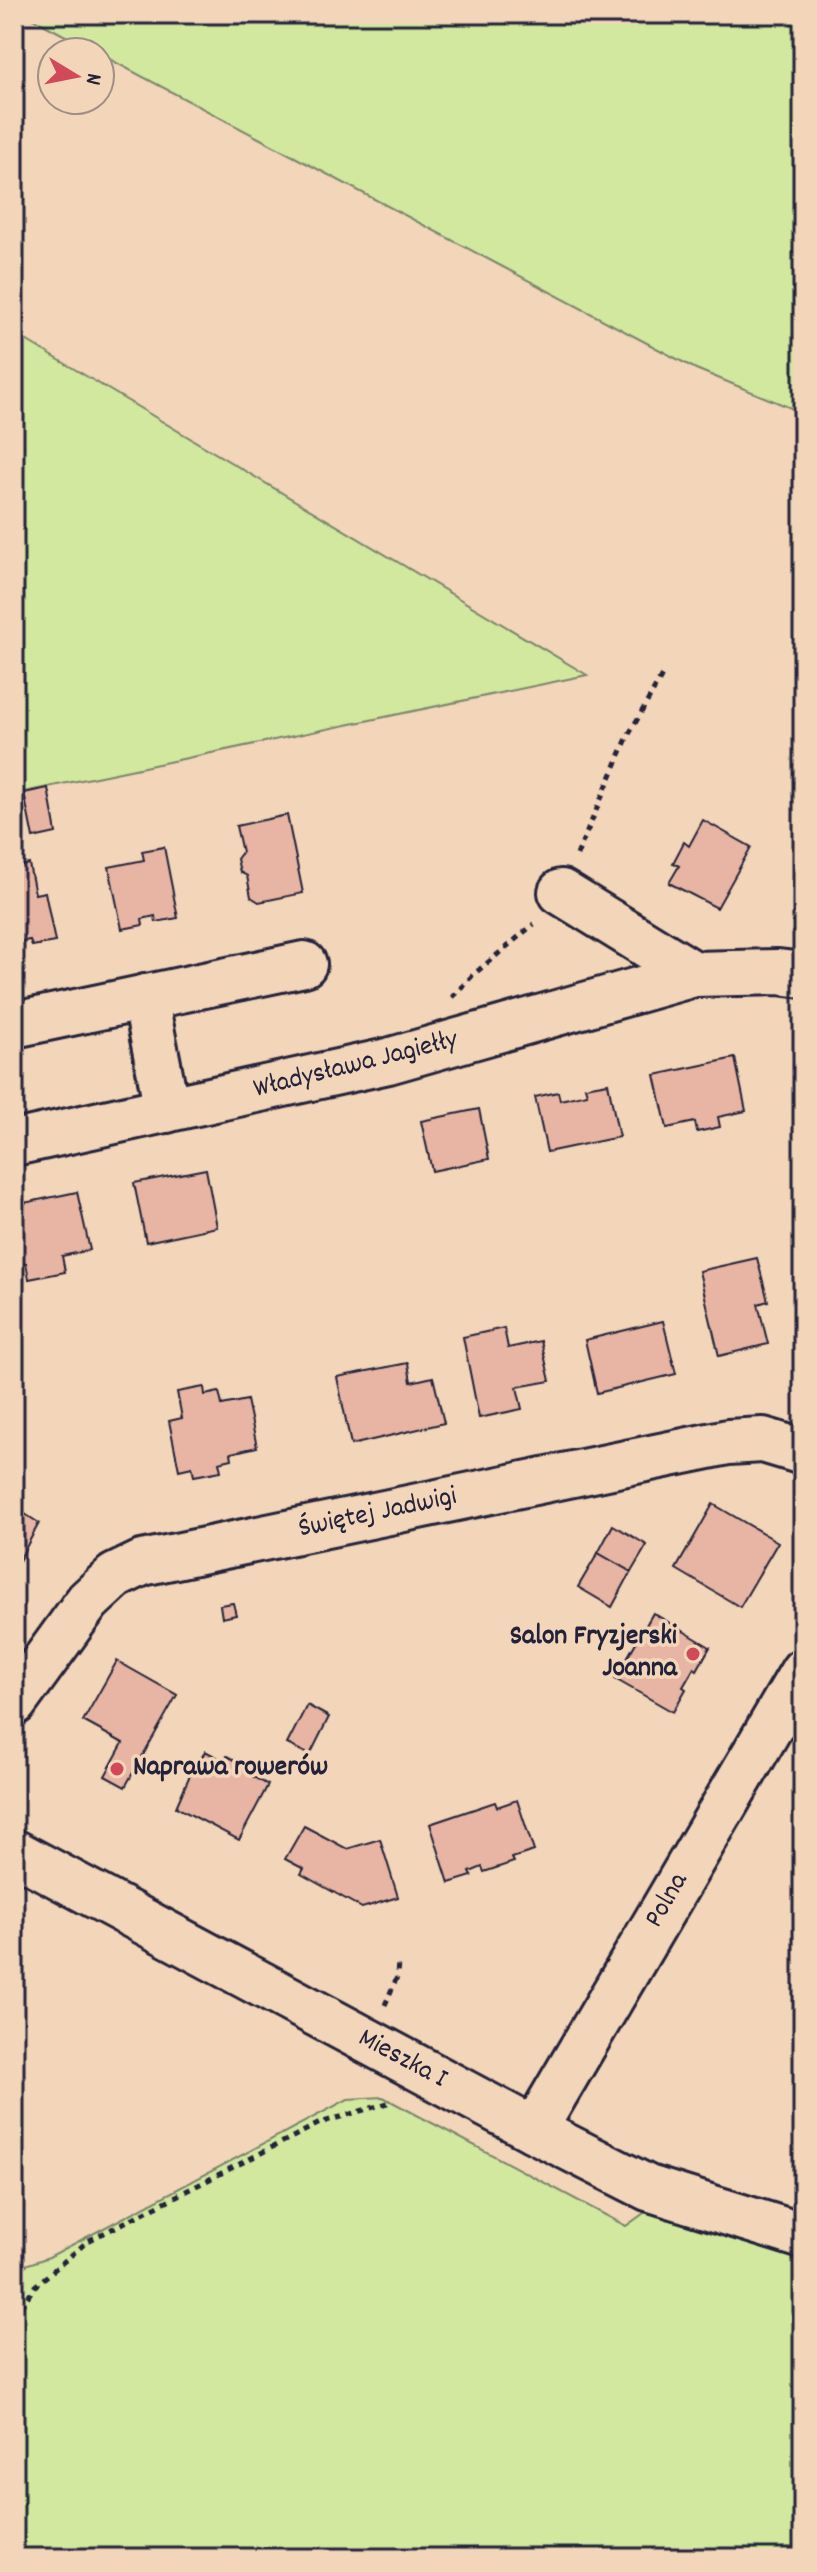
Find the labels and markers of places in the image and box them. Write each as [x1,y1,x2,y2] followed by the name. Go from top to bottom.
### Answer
[510,1618,678,1690] place label: Salon Fryzjerski Joanna
[684,1645,702,1663] marker: Salon Fryzjerski Joanna
[133,1749,328,1789] place label: Naprawa rowerów
[108,1760,126,1778] marker: Naprawa rowerów

